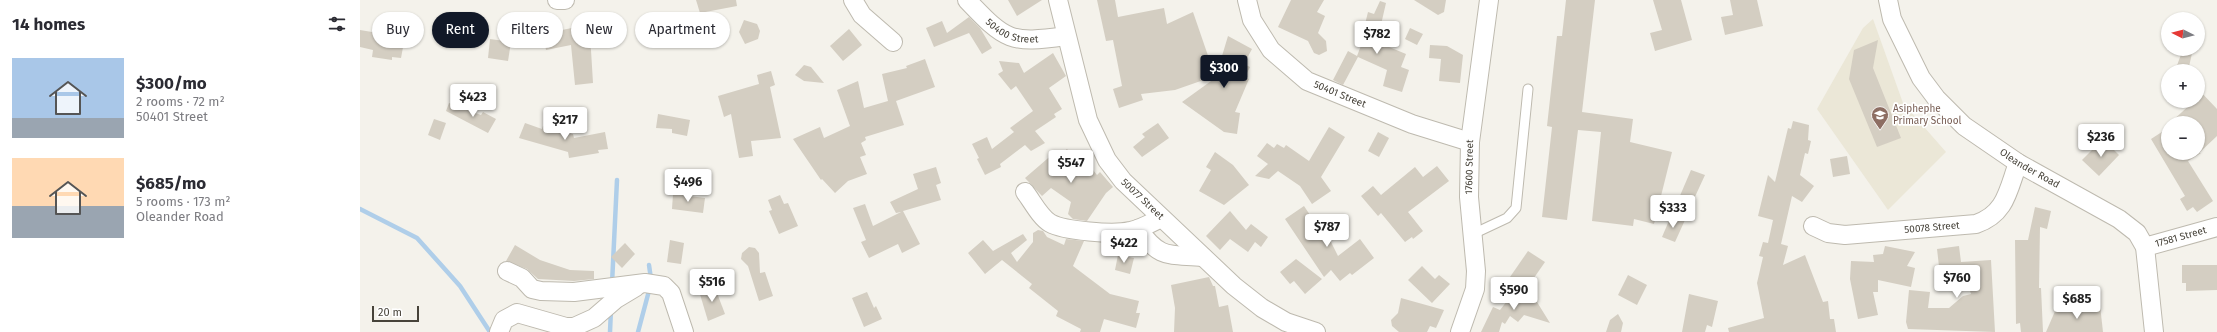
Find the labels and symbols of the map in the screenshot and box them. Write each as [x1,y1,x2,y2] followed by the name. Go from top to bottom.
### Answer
[2161,12,2205,56] north arrow
[983,16,1039,46] street label: 50400 Street
[1353,21,1401,55] pin: $782
[1200,55,1248,89] pin: $300
[1312,78,1368,111] street label: 50401 Street
[449,84,497,118] pin: $423
[1893,103,1962,127] place label: Asiphephe Primary School
[1870,105,1890,130] school or university icon: Asiphephe Primary School
[541,107,589,141] pin: $217
[2077,124,2125,158] pin: $236
[1463,138,1476,194] street label: 17600 Street
[1997,146,2062,191] street label: Oleander Road
[1047,150,1095,184] pin: $547
[664,169,712,203] pin: $496
[1118,176,1167,223] street label: 50077 Street
[1649,195,1697,229] pin: $333
[1303,214,1351,248] pin: $787
[1904,219,1961,236] street label: 50078 Street
[2153,224,2208,250] street label: 17581 Street
[1100,230,1148,264] pin: $422
[1933,265,1981,299] pin: $760
[688,269,736,303] pin: $516
[1490,277,1538,311] pin: $590
[2053,286,2101,320] pin: $685
[372,304,419,323] scale bar

